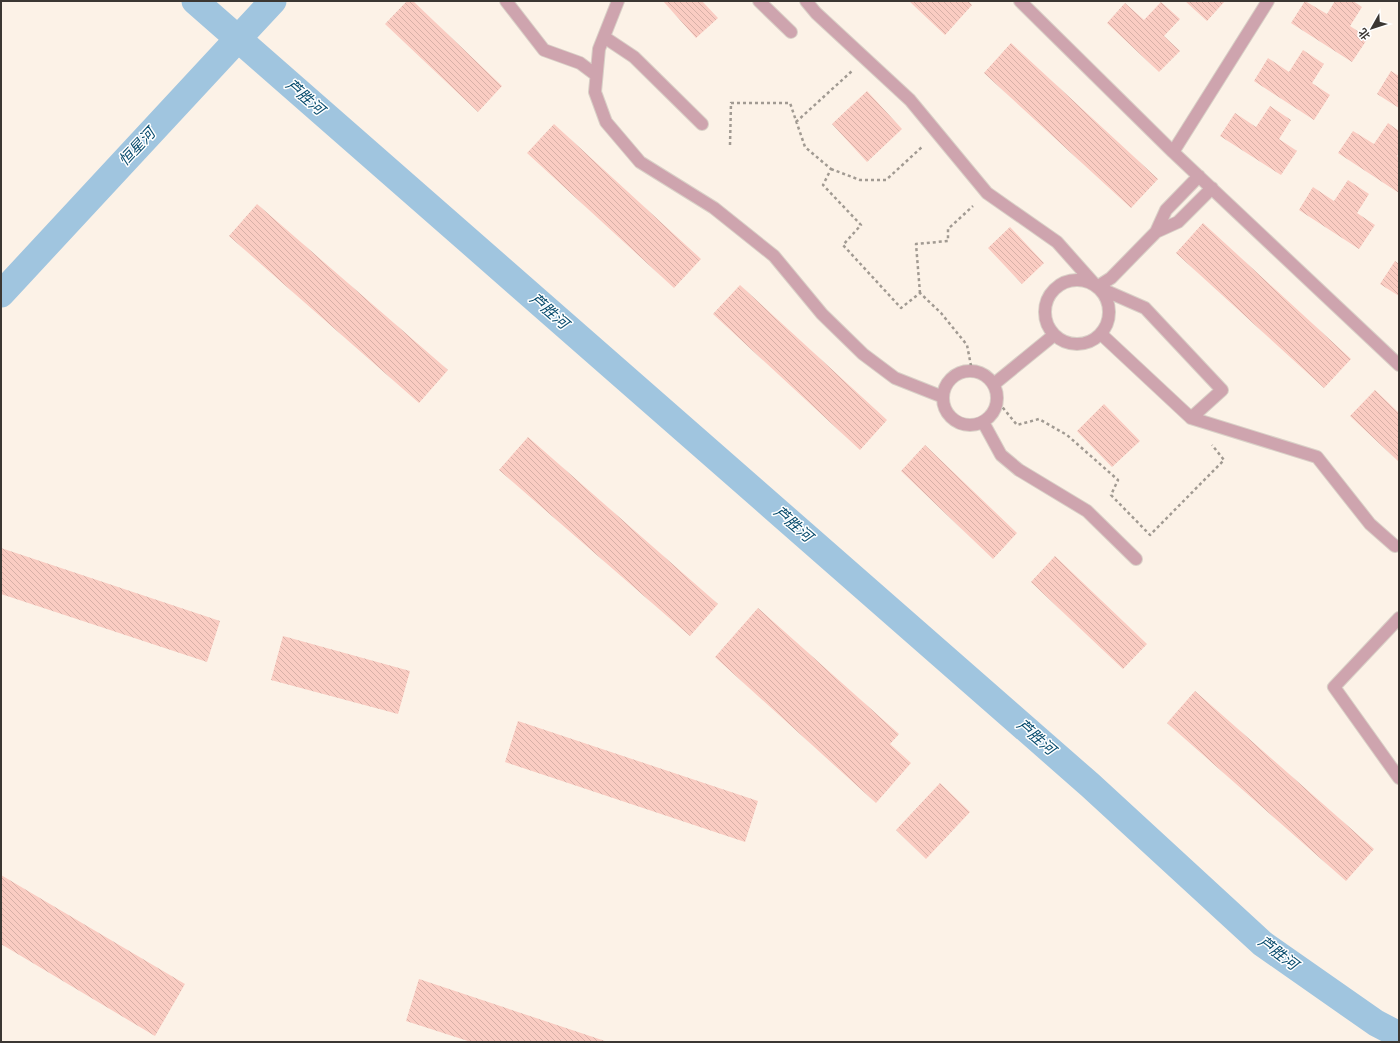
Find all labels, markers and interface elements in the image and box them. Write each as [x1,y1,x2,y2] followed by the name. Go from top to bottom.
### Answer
[1352,8,1392,48] north arrow
[1356,26,1372,42] text: 北
[283,76,329,120] water label: 芦胜河
[116,123,160,169] water label: 恒星河
[527,290,573,334] water label: 芦胜河
[771,503,817,547] water label: 芦胜河
[1014,716,1060,760] water label: 芦胜河
[1255,933,1303,975] water label: 芦胜河

